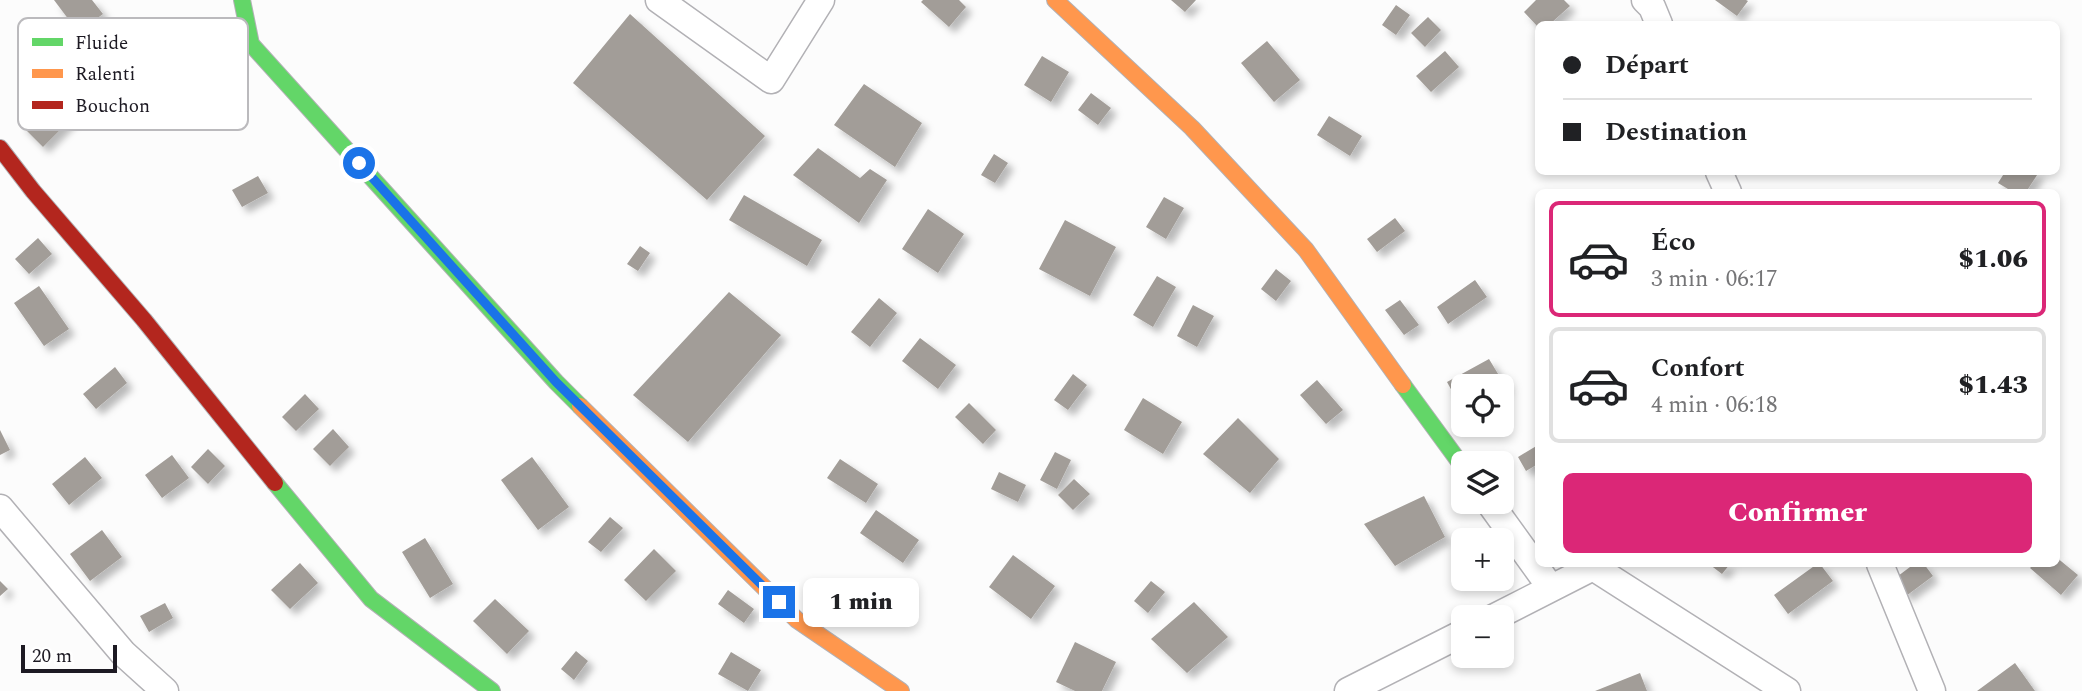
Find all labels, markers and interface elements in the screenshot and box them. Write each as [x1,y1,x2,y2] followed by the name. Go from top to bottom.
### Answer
[18,18,248,130] legend
[75,29,128,58] text: Fluide
[1605,45,1689,85] text: Départ
[75,60,135,89] text: Ralenti
[75,92,150,121] text: Bouchon
[1605,112,1747,152] text: Destination
[343,147,375,179] route start
[1651,222,1695,262] text: Éco
[1567,228,1630,291] icon: car
[1958,239,2028,279] text: $1.06
[1651,262,1778,297] text: 3 min · 06:17
[1651,348,1745,388] text: Confort
[1567,354,1630,417] icon: car
[1958,365,2028,405] text: $1.43
[1451,374,1514,668] map controls
[1451,374,1514,437] button: locate
[1651,388,1778,423] text: 4 min · 06:18
[1451,451,1514,514] button: layers
[1563,473,2032,553] button: Confirmer
[1451,528,1514,591] button: +
[804,578,919,626] callout: 1 min
[829,585,893,620] text: 1 min
[763,586,795,618] route end
[1451,605,1514,668] button: −
[21,642,117,674] scale bar
[32,642,72,671] text: 20 m

